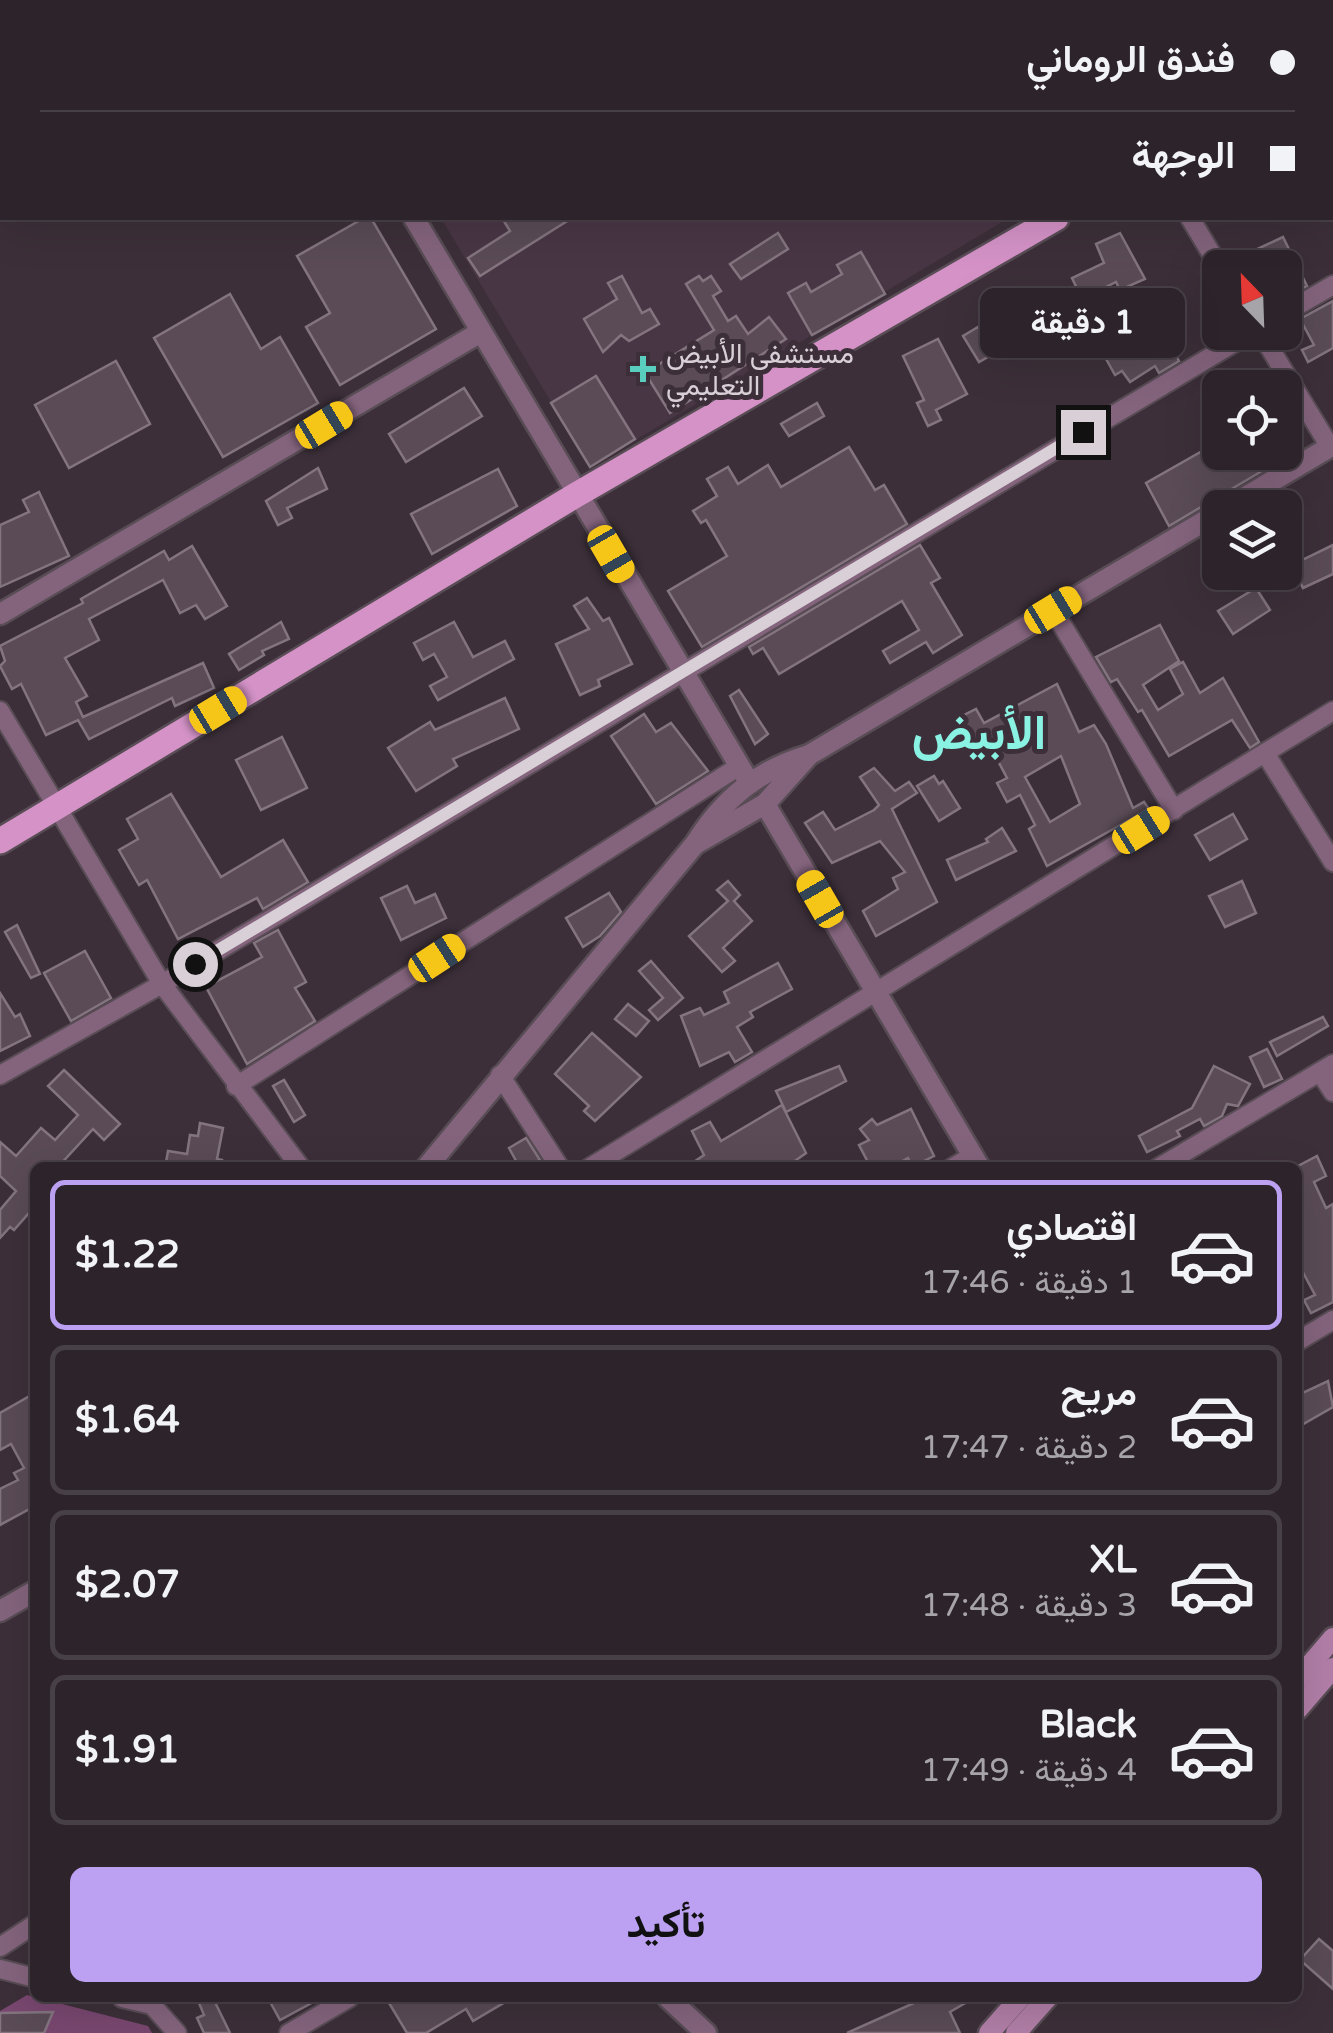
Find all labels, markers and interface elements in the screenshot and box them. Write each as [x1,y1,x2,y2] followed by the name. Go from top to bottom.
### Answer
[1026,37,1235,83] text: فندق الروماني
[1132,133,1235,179] text: الوجهة
[1202,250,1302,350] north arrow
[1202,250,1302,590] map controls
[980,287,1186,357] callout: 1 دقيقة
[1031,304,1134,342] text: 1 دقيقة
[666,337,854,408] place label: مستشفى الأبيض التعليمي
[630,356,656,382] marker: مستشفى الأبيض التعليمي
[1202,370,1302,470] button: locate
[291,397,357,453] car
[1061,410,1106,455] route end
[1202,490,1302,590] button: layers
[583,521,639,587] car
[1020,582,1086,638] car
[185,682,251,738] car
[912,705,1046,763] district label: الأبيض
[1108,801,1174,859] car
[792,866,848,932] car
[404,929,470,987] car
[173,942,218,987] route start
[1006,1205,1137,1251] text: اقتصادي
[1167,1210,1257,1300] icon: car
[75,1232,180,1278] text: $1.22
[921,1264,1137,1302] text: 1 دقيقة · 17:46
[1061,1370,1137,1416] text: مريح
[1167,1375,1257,1465] icon: car
[75,1397,180,1443] text: $1.64
[921,1429,1137,1467] text: 2 دقيقة · 17:47
[1090,1537,1137,1583] text: XL
[1167,1540,1257,1630] icon: car
[75,1562,180,1608] text: $2.07
[921,1587,1137,1625] text: 3 دقيقة · 17:48
[1039,1702,1137,1748] text: Black
[1167,1705,1257,1795] icon: car
[75,1727,180,1773] text: $1.91
[921,1752,1137,1790] text: 4 دقيقة · 17:49
[70,1867,1262,1982] button: تأكيد

